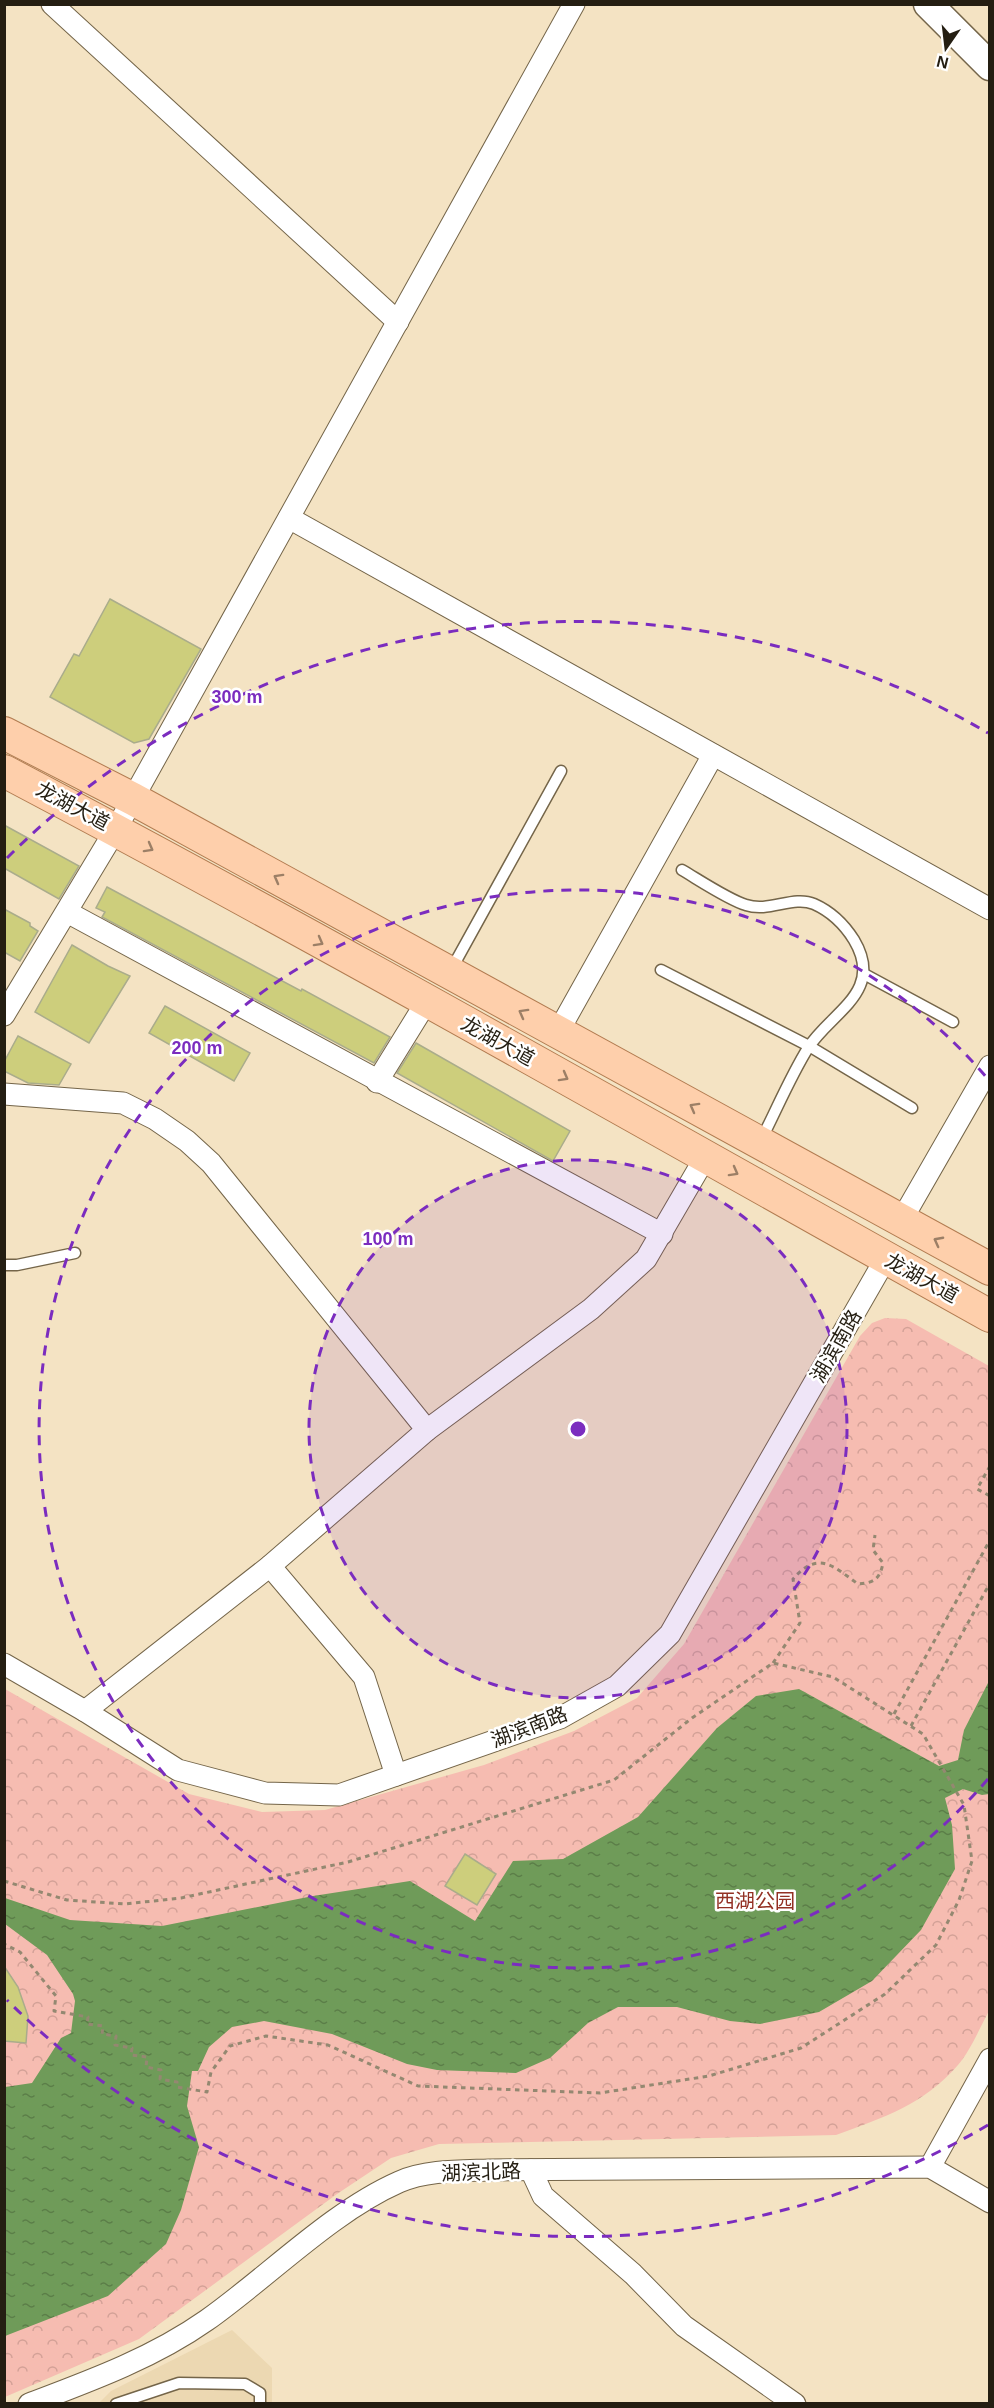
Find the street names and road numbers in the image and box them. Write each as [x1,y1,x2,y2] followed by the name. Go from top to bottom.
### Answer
[33,778,113,834] street label: 龙湖大道
[458,1012,538,1070] street label: 龙湖大道
[882,1249,962,1307] street label: 龙湖大道
[806,1306,866,1386] street label: 湖滨南路
[488,1702,570,1752] street label: 湖滨南路
[441,2160,521,2184] street label: 湖滨北路

